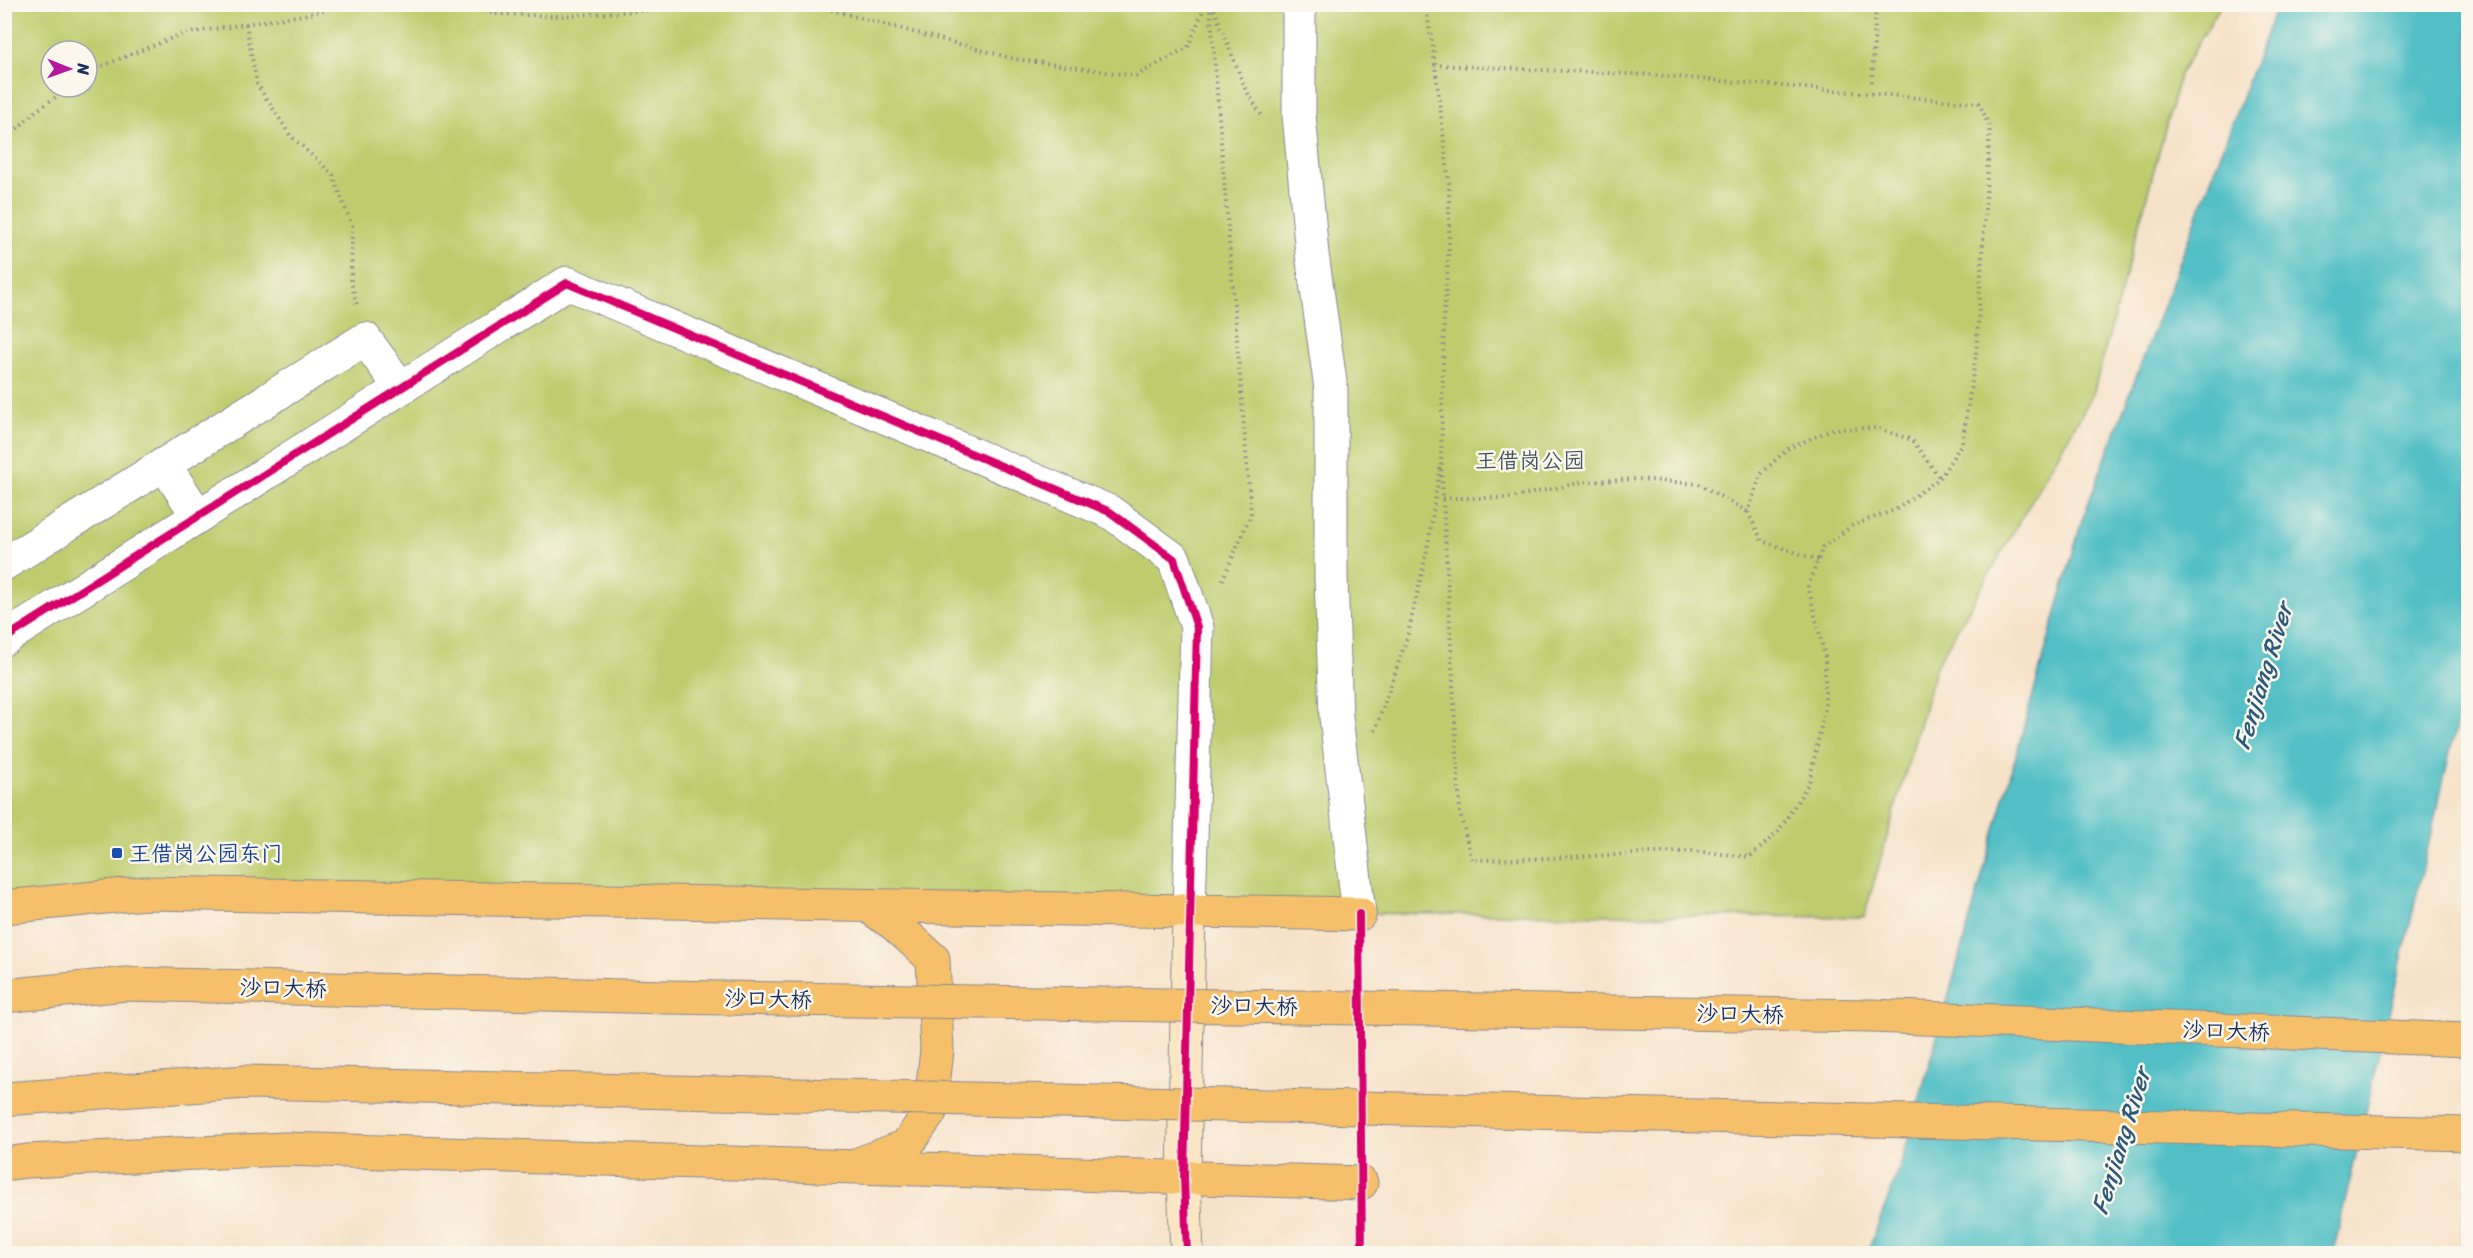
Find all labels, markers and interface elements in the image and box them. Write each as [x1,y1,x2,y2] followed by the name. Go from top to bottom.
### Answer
[39,39,99,99] north arrow
[69,62,98,76] text: N
[1475,441,1585,480] park label: 王借岗公园
[2221,594,2306,754] water label: Fenjiang River
[129,834,283,873] place label: 王借岗公园东门
[110,846,124,860] marker: 王借岗公园东门
[239,968,327,1008] street label: 沙口大桥
[724,979,812,1019] street label: 沙口大桥
[1210,986,1298,1026] street label: 沙口大桥
[1696,994,1784,1034] street label: 沙口大桥
[2181,1010,2271,1052] street label: 沙口大桥
[2079,1059,2164,1219] water label: Fenjiang River

